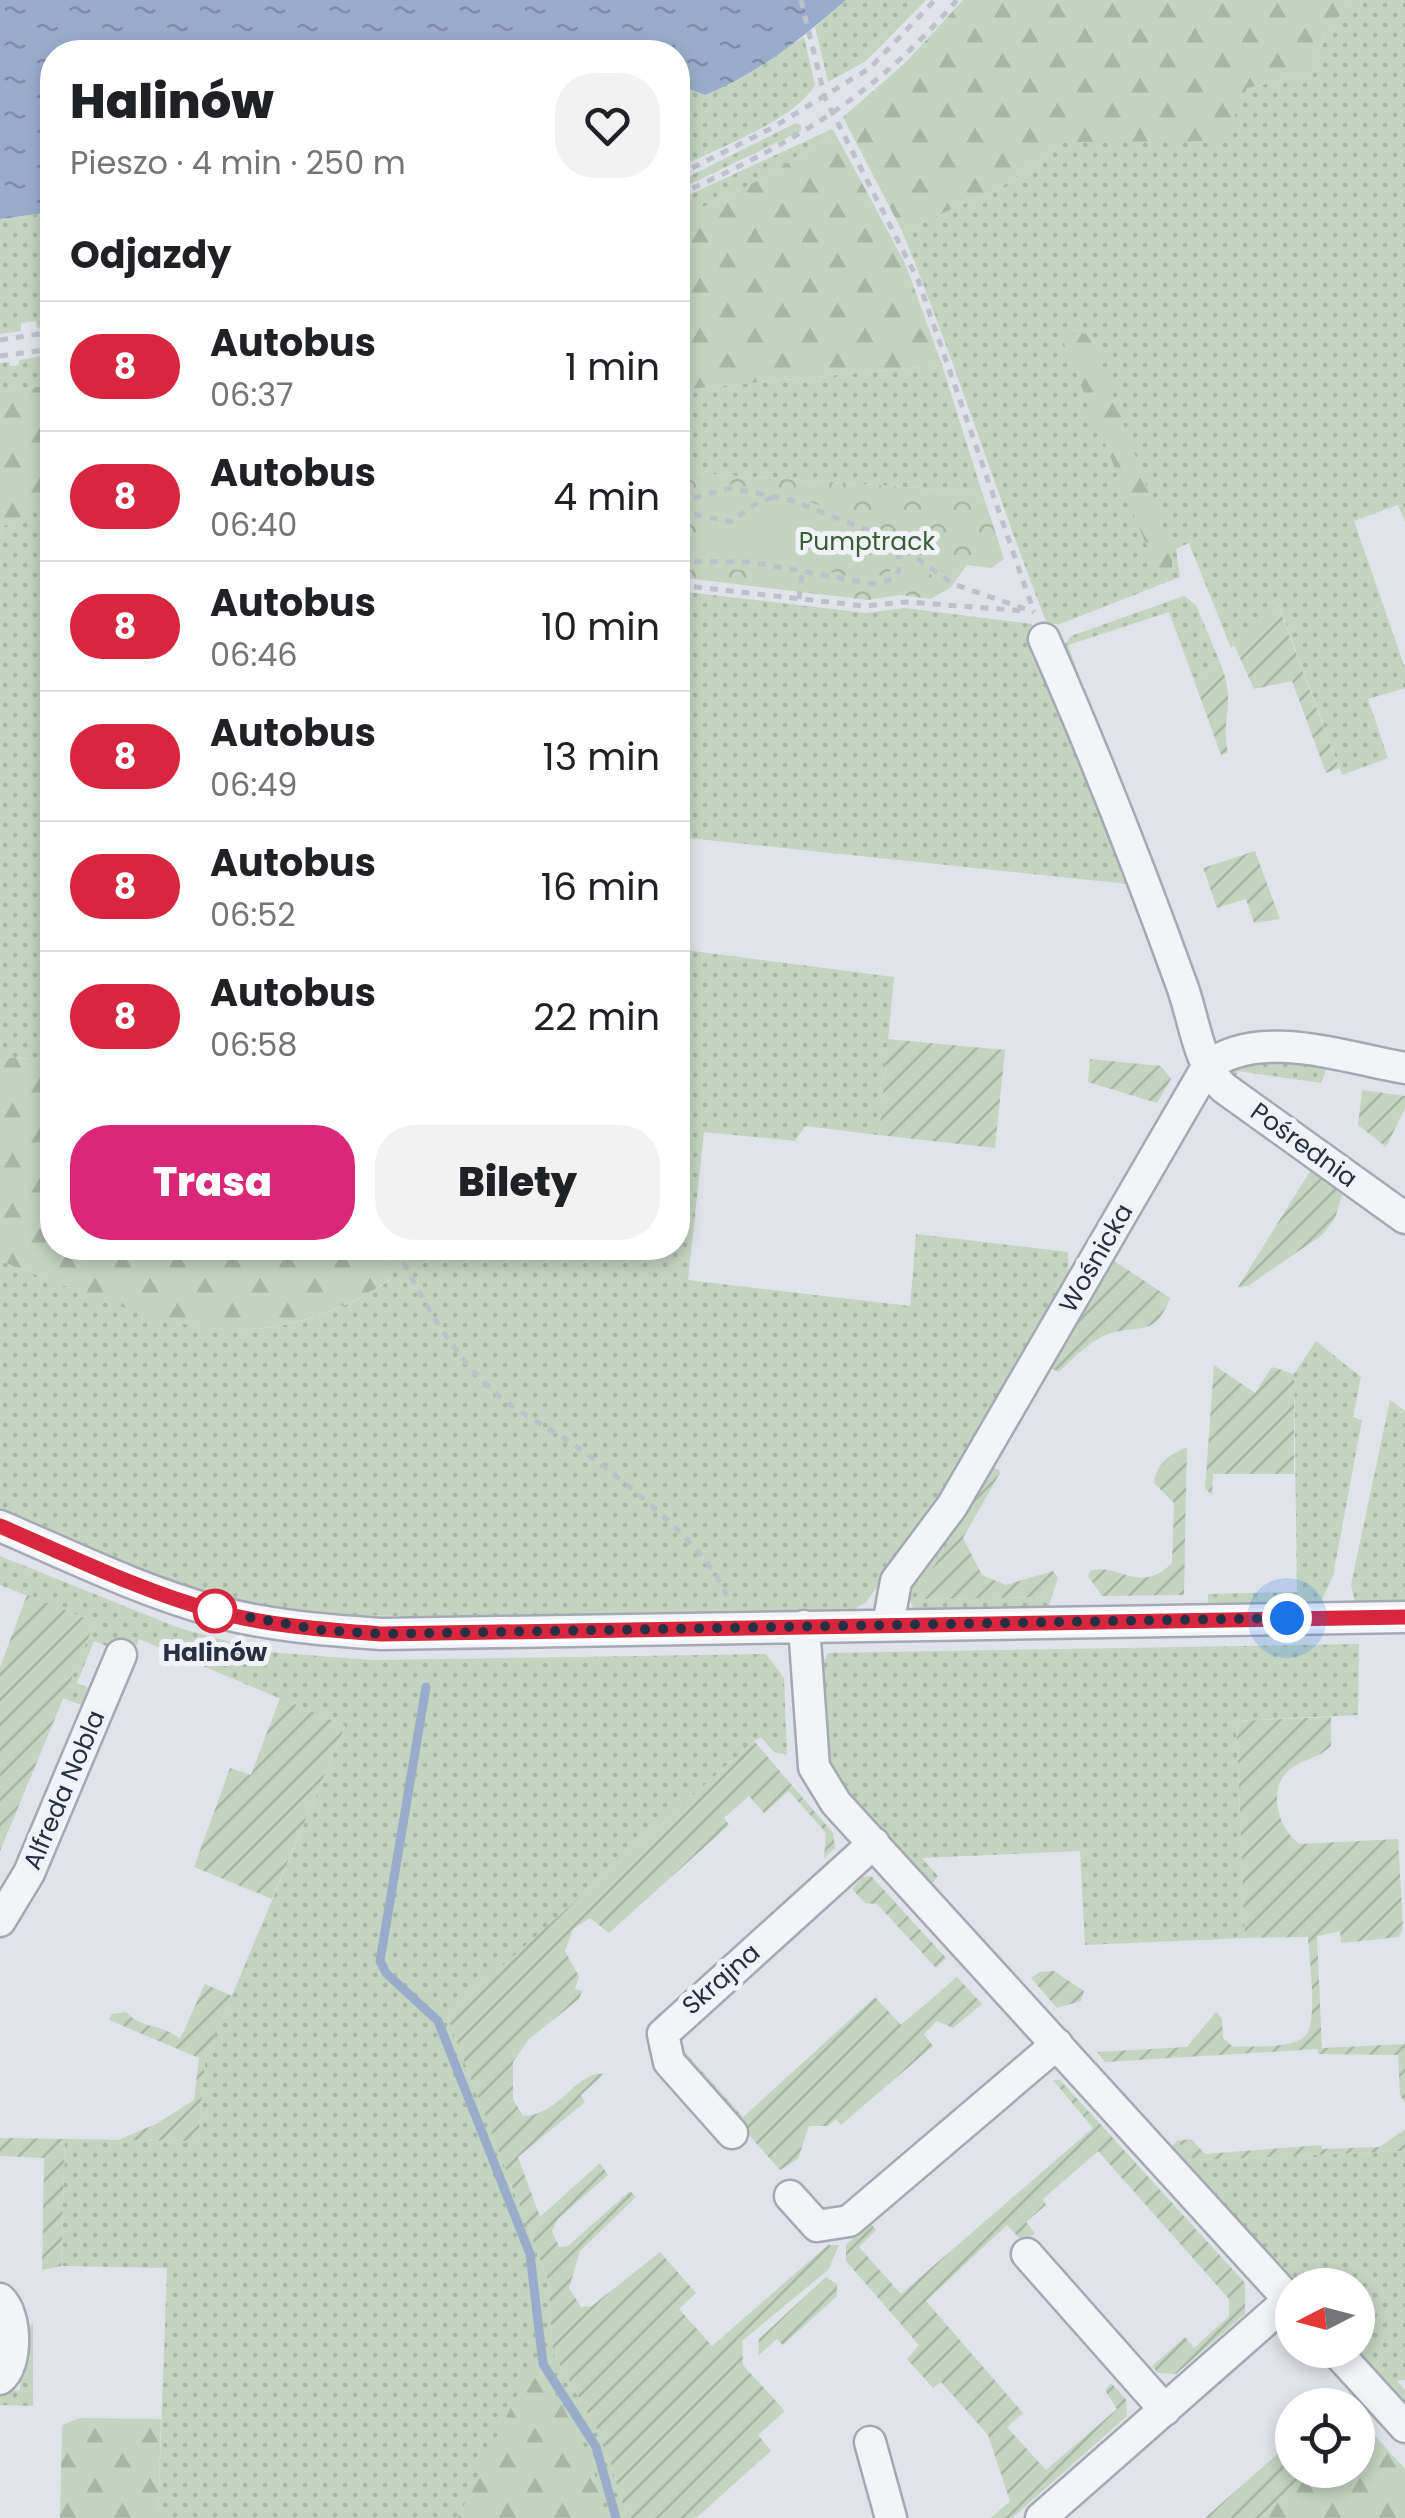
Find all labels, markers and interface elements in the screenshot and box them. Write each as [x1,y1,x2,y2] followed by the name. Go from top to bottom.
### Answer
[70,68,274,135] text: Halinów
[555,73,660,178] button: heart
[70,140,406,185] text: Pieszo · 4 min · 250 m
[70,228,231,281] text: Odjazdy
[210,316,376,369] text: Autobus
[565,340,660,393] text: 1 min
[114,342,136,391] text: 8
[210,372,294,417] text: 06:37
[210,446,376,499] text: Autobus
[553,470,660,523] text: 4 min
[114,472,136,521] text: 8
[210,502,297,547] text: 06:40
[799,524,935,559] park label: Pumptrack
[210,576,376,629] text: Autobus
[541,600,660,653] text: 10 min
[114,602,136,651] text: 8
[210,632,298,677] text: 06:46
[210,706,376,759] text: Autobus
[543,730,660,783] text: 13 min
[114,732,136,781] text: 8
[210,762,298,807] text: 06:49
[210,836,376,889] text: Autobus
[541,860,660,913] text: 16 min
[114,862,136,911] text: 8
[210,892,296,937] text: 06:52
[210,966,376,1019] text: Autobus
[533,990,660,1043] text: 22 min
[114,992,136,1041] text: 8
[210,1022,298,1067] text: 06:58
[1243,1094,1365,1196] street label: Pośrednia
[70,1125,355,1240] button: Trasa
[375,1125,660,1240] button: Bilety
[1051,1197,1141,1319] street label: Wośnicka
[194,1590,236,1632] marker: Halinów
[1262,1593,1312,1643] your location
[163,1635,268,1670] place label: Halinów
[15,1705,113,1875] street label: Alfreda Nobla
[674,1935,768,2023] street label: Skrajna
[1275,2268,1375,2368] north arrow
[1275,2268,1375,2488] map controls
[1275,2388,1375,2488] button: locate

